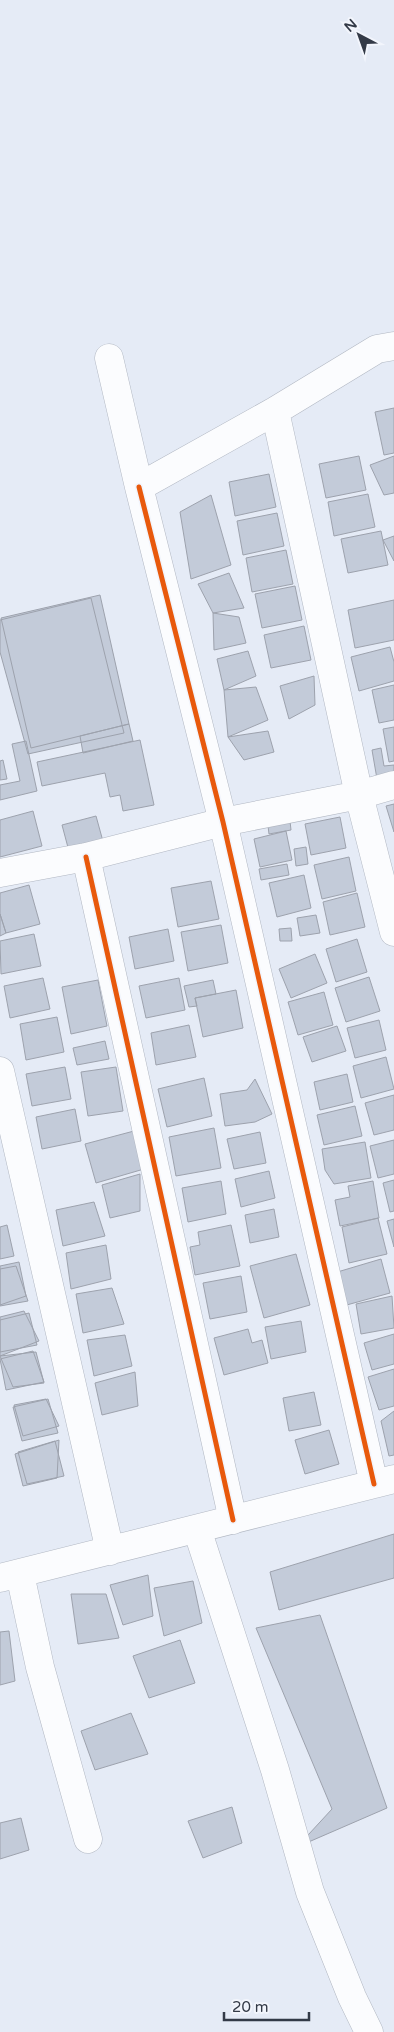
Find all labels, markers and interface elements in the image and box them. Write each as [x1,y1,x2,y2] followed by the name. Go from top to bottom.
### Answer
[334,10,384,60] north arrow
[341,15,361,36] text: N
[224,1990,309,2022] scale bar
[232,1998,269,2016] text: 20 m

